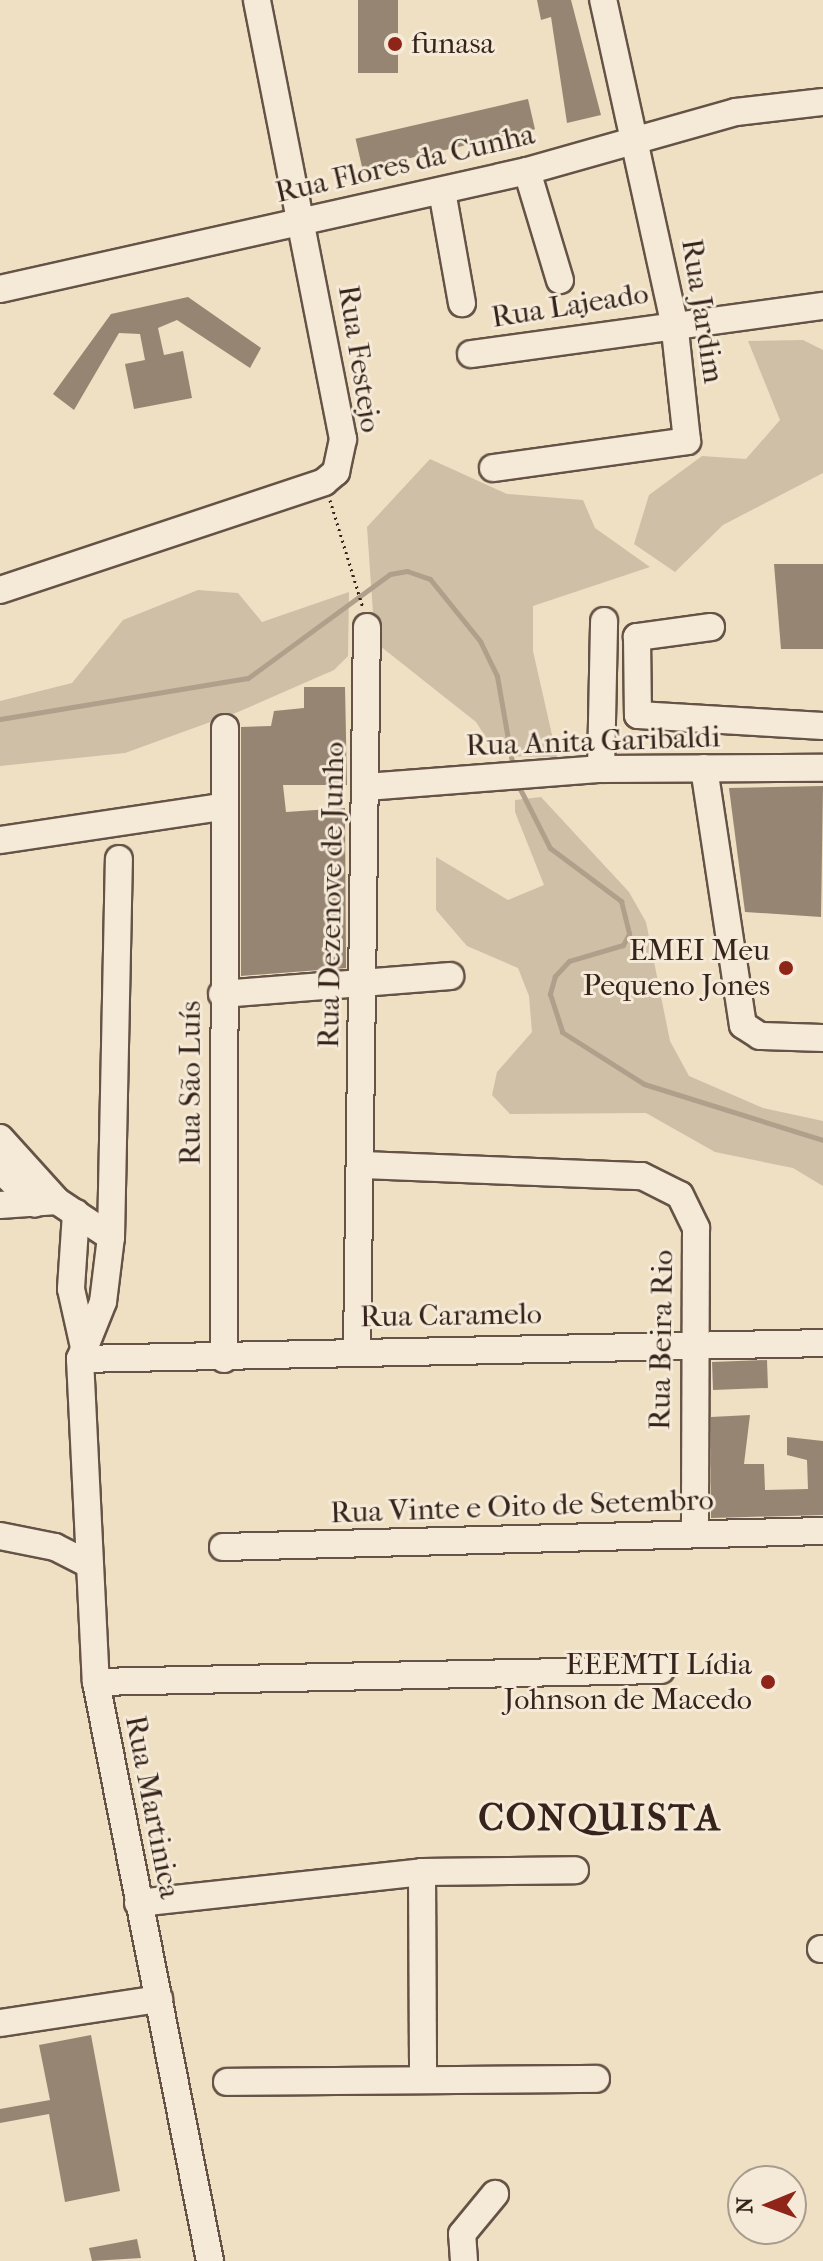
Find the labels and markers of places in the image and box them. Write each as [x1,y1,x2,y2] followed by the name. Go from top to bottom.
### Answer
[411,26,494,62] place label: funasa
[386,35,404,53] marker: funasa
[583,933,770,1004] place label: EMEI Meu Pequeno Jones
[777,959,795,977] marker: EMEI Meu Pequeno Jones
[504,1647,752,1718] place label: EEEMTI Lídia Johnson de Macedo
[759,1673,777,1691] marker: EEEMTI Lídia Johnson de Macedo

